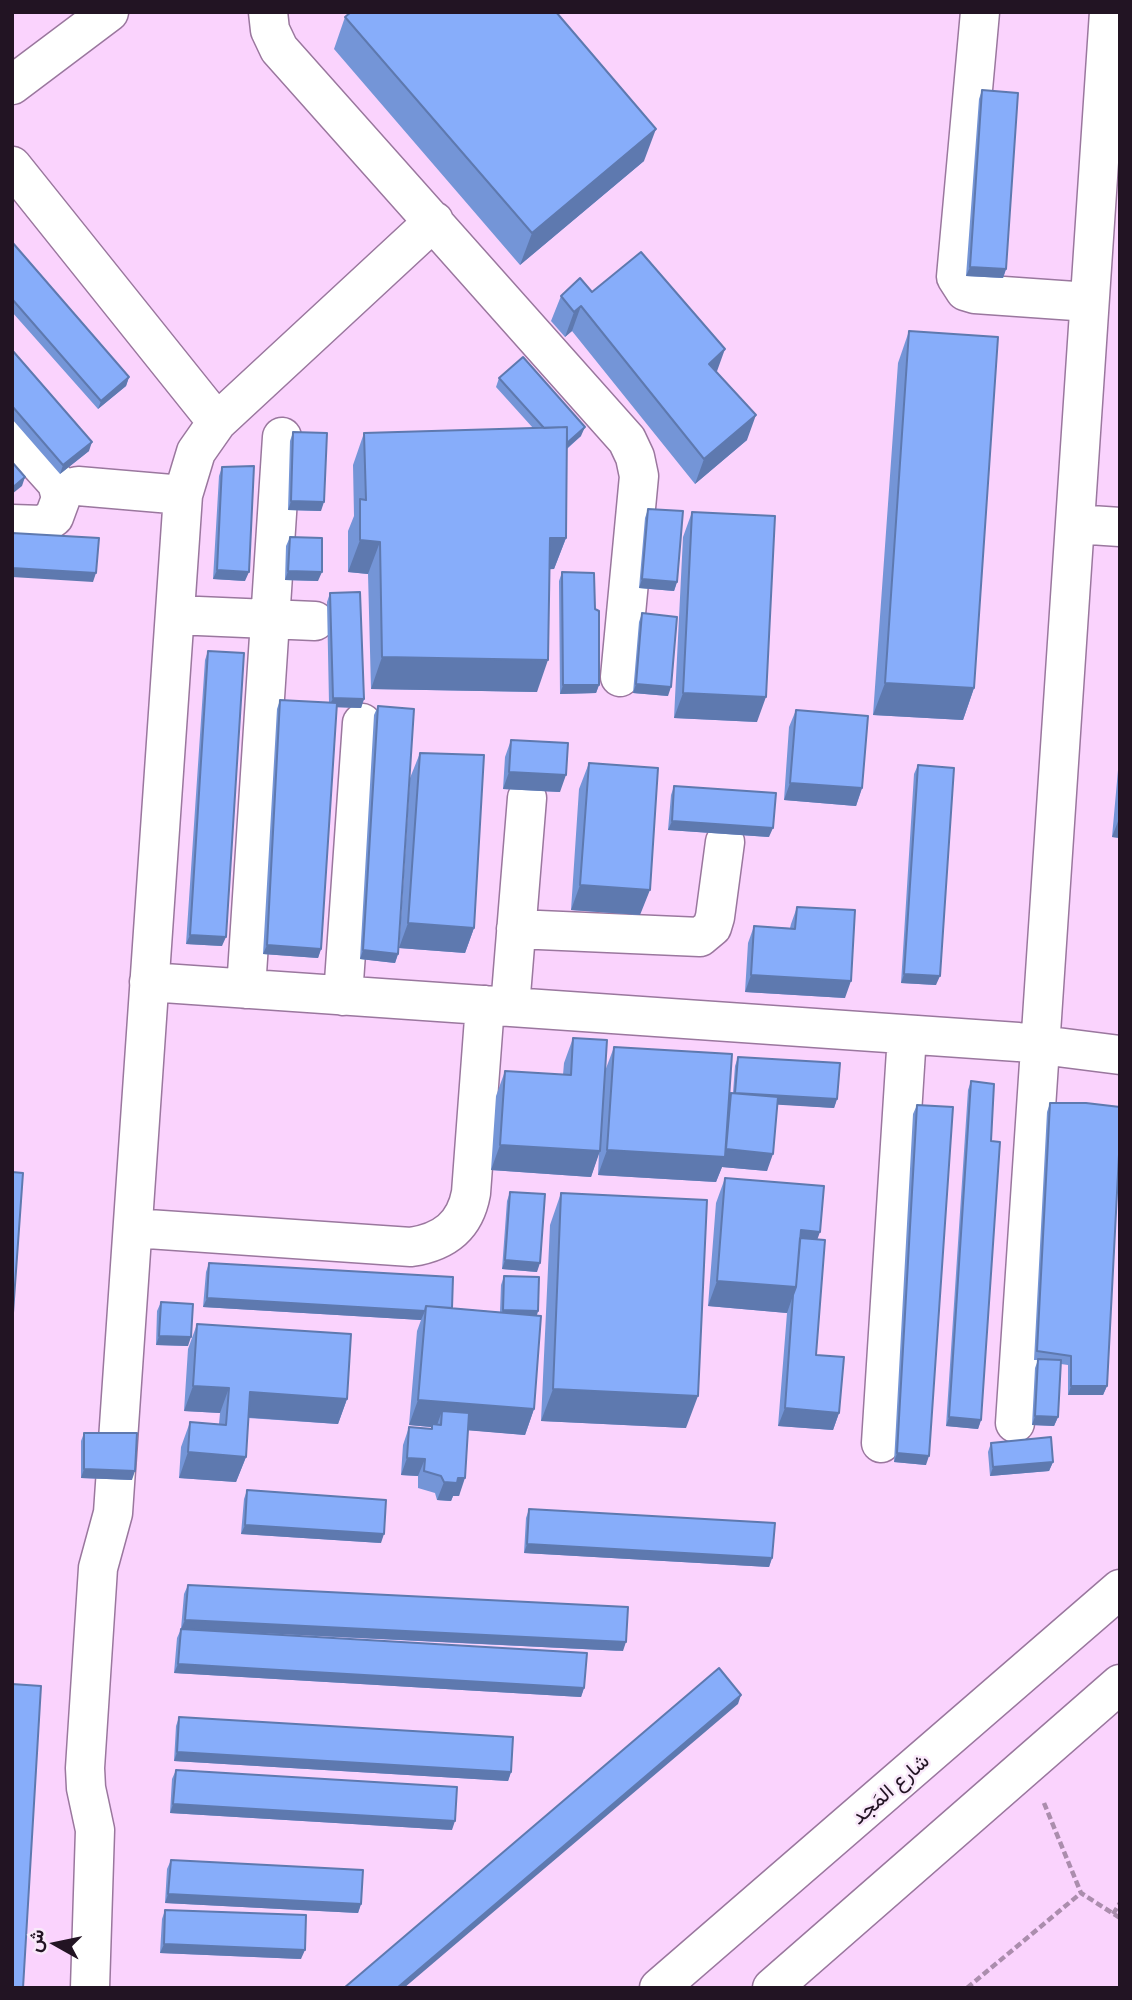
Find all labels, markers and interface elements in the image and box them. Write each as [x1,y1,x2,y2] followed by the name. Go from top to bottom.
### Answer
[846,1748,934,1830] street label: شارع المَجد
[21,1909,91,1979] north arrow
[23,1928,48,1954] text: ش

